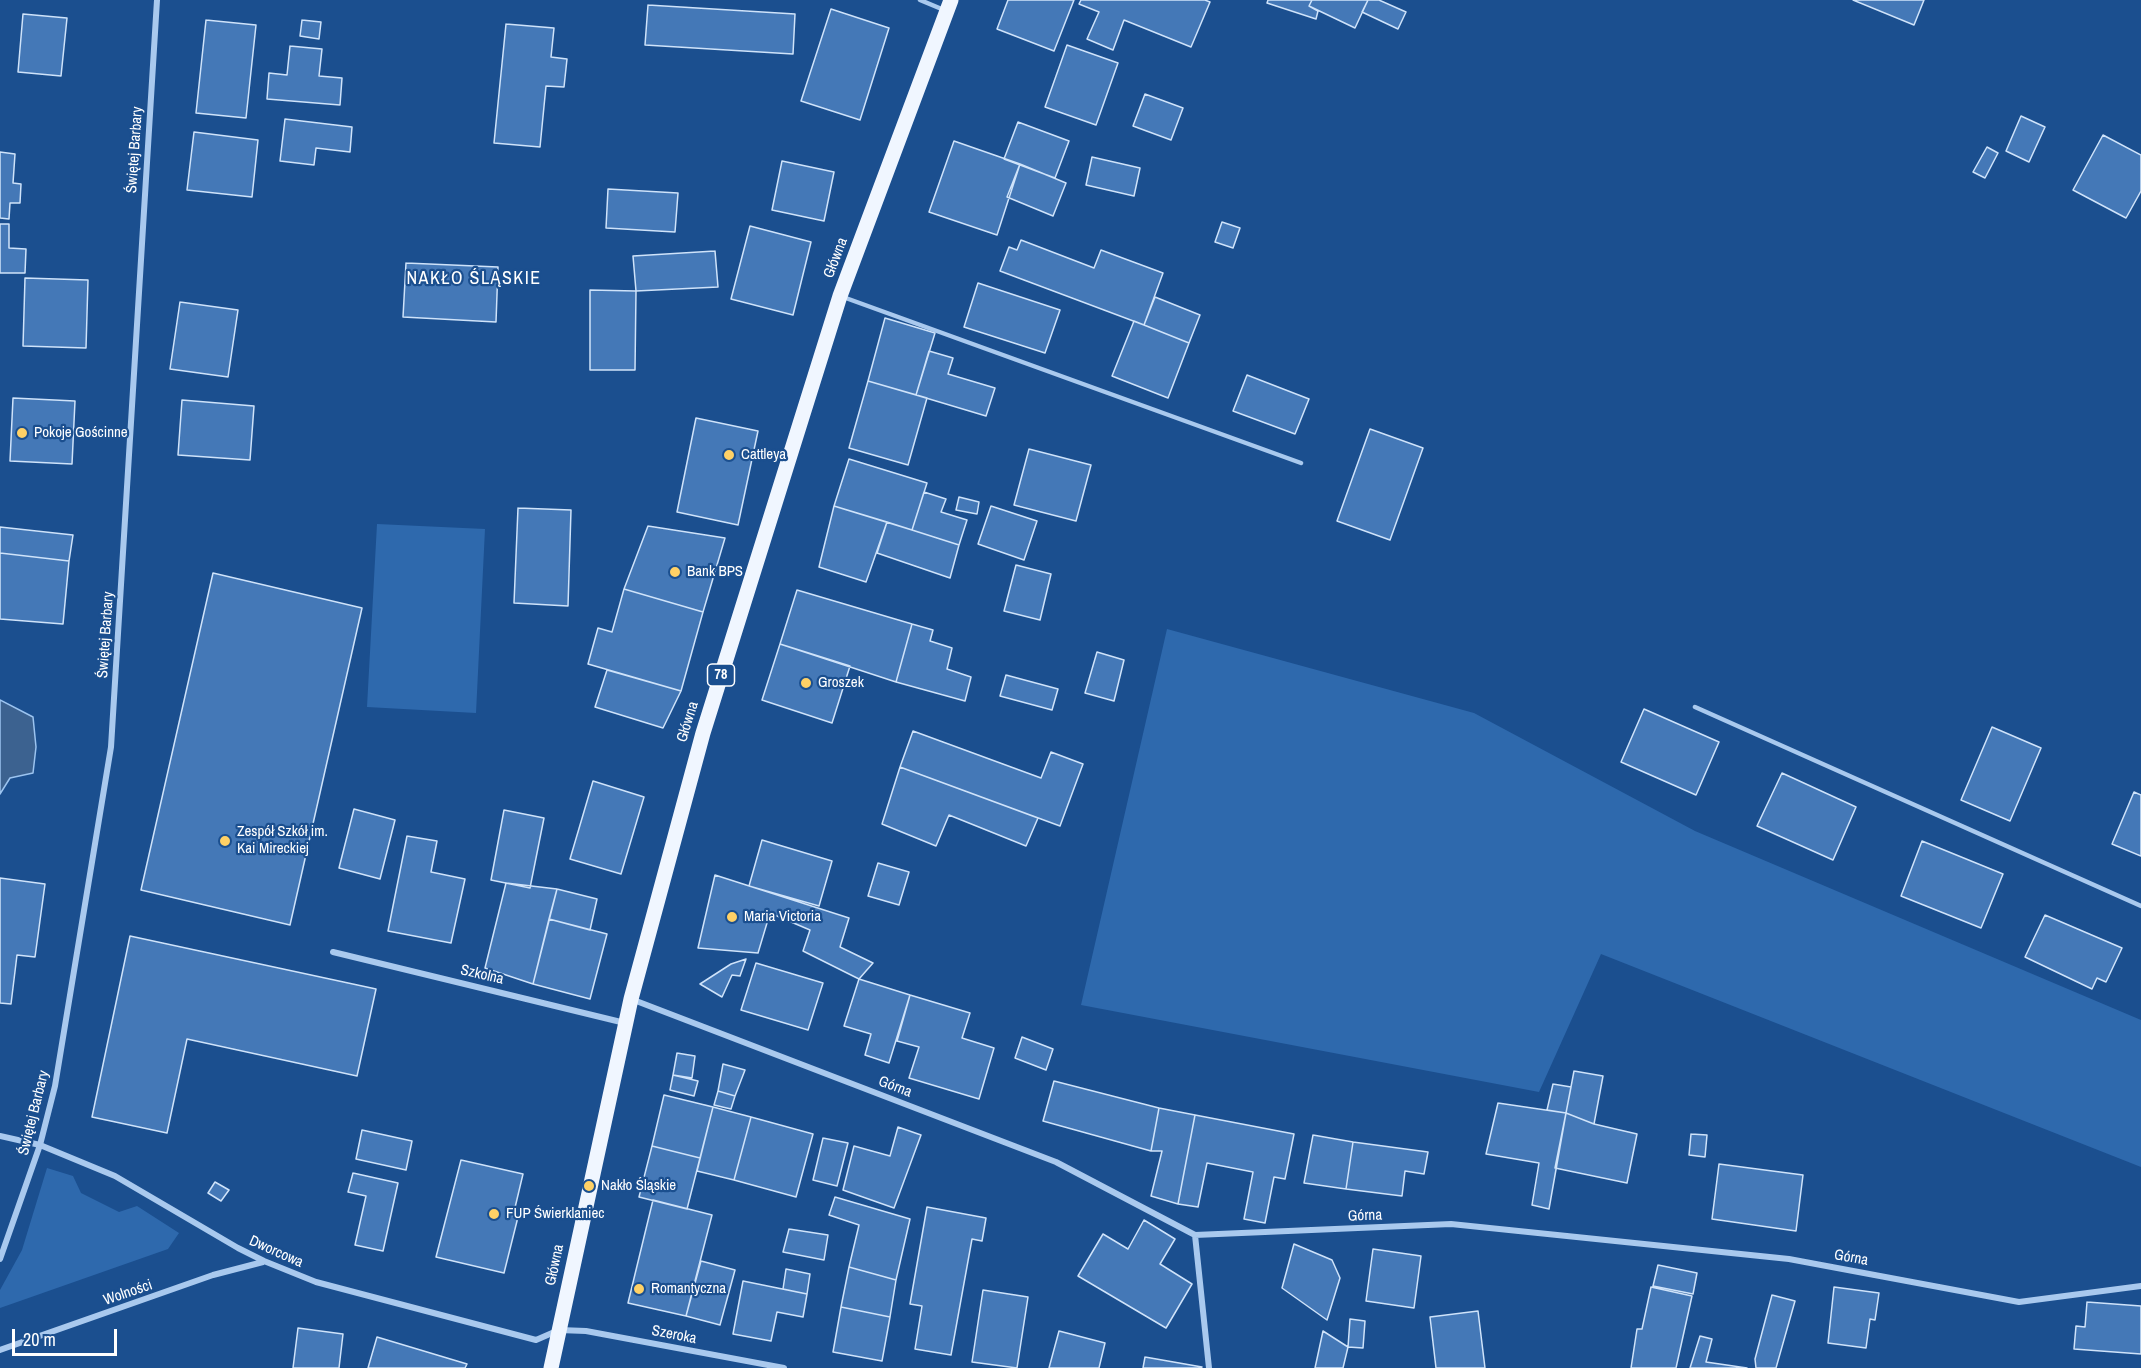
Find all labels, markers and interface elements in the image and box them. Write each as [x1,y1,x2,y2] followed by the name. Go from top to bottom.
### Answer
[123,106,147,194] street label: Świętej Barbary
[820,235,852,281] street label: Główna
[406,268,542,290] district label: NAKŁO ŚLĄSKIE
[34,424,128,442] place label: Pokoje Gościnne
[15,426,29,440] marker: Pokoje Gościnne
[741,446,786,464] place label: Cattleya
[722,448,736,462] marker: Cattleya
[687,563,743,581] place label: Bank BPS
[668,565,682,579] marker: Bank BPS
[94,591,118,679] street label: Świętej Barbary
[708,664,734,686] road number: 78
[818,674,864,692] place label: Groszek
[799,676,813,690] marker: Groszek
[673,699,703,745] street label: Główna
[237,823,328,858] place label: Zespół Szkół im. Kai Mireckiej
[218,834,232,848] marker: Zespół Szkół im. Kai Mireckiej
[744,908,821,926] place label: Maria Victoria
[725,910,739,924] marker: Maria Victoria
[459,961,505,989] street label: Szkolna
[15,1069,53,1157] street label: Świętej Barbary
[876,1072,914,1102] street label: Górna
[601,1177,676,1195] place label: Nakło Śląskie
[582,1179,596,1193] marker: Nakło Śląskie
[506,1205,604,1223] place label: FUP Świerklaniec
[1348,1206,1382,1226] street label: Górna
[487,1207,501,1221] marker: FUP Świerklaniec
[246,1232,306,1272] street label: Dworcowa
[542,1243,568,1287] street label: Główna
[1833,1246,1869,1270] street label: Górna
[101,1276,155,1310] street label: Wolności
[651,1280,726,1298] place label: Romantyczna
[632,1282,646,1296] marker: Romantyczna
[15,1317,120,1355] scale bar
[650,1322,698,1348] street label: Szeroka
[23,1327,56,1352] text: 20 m

